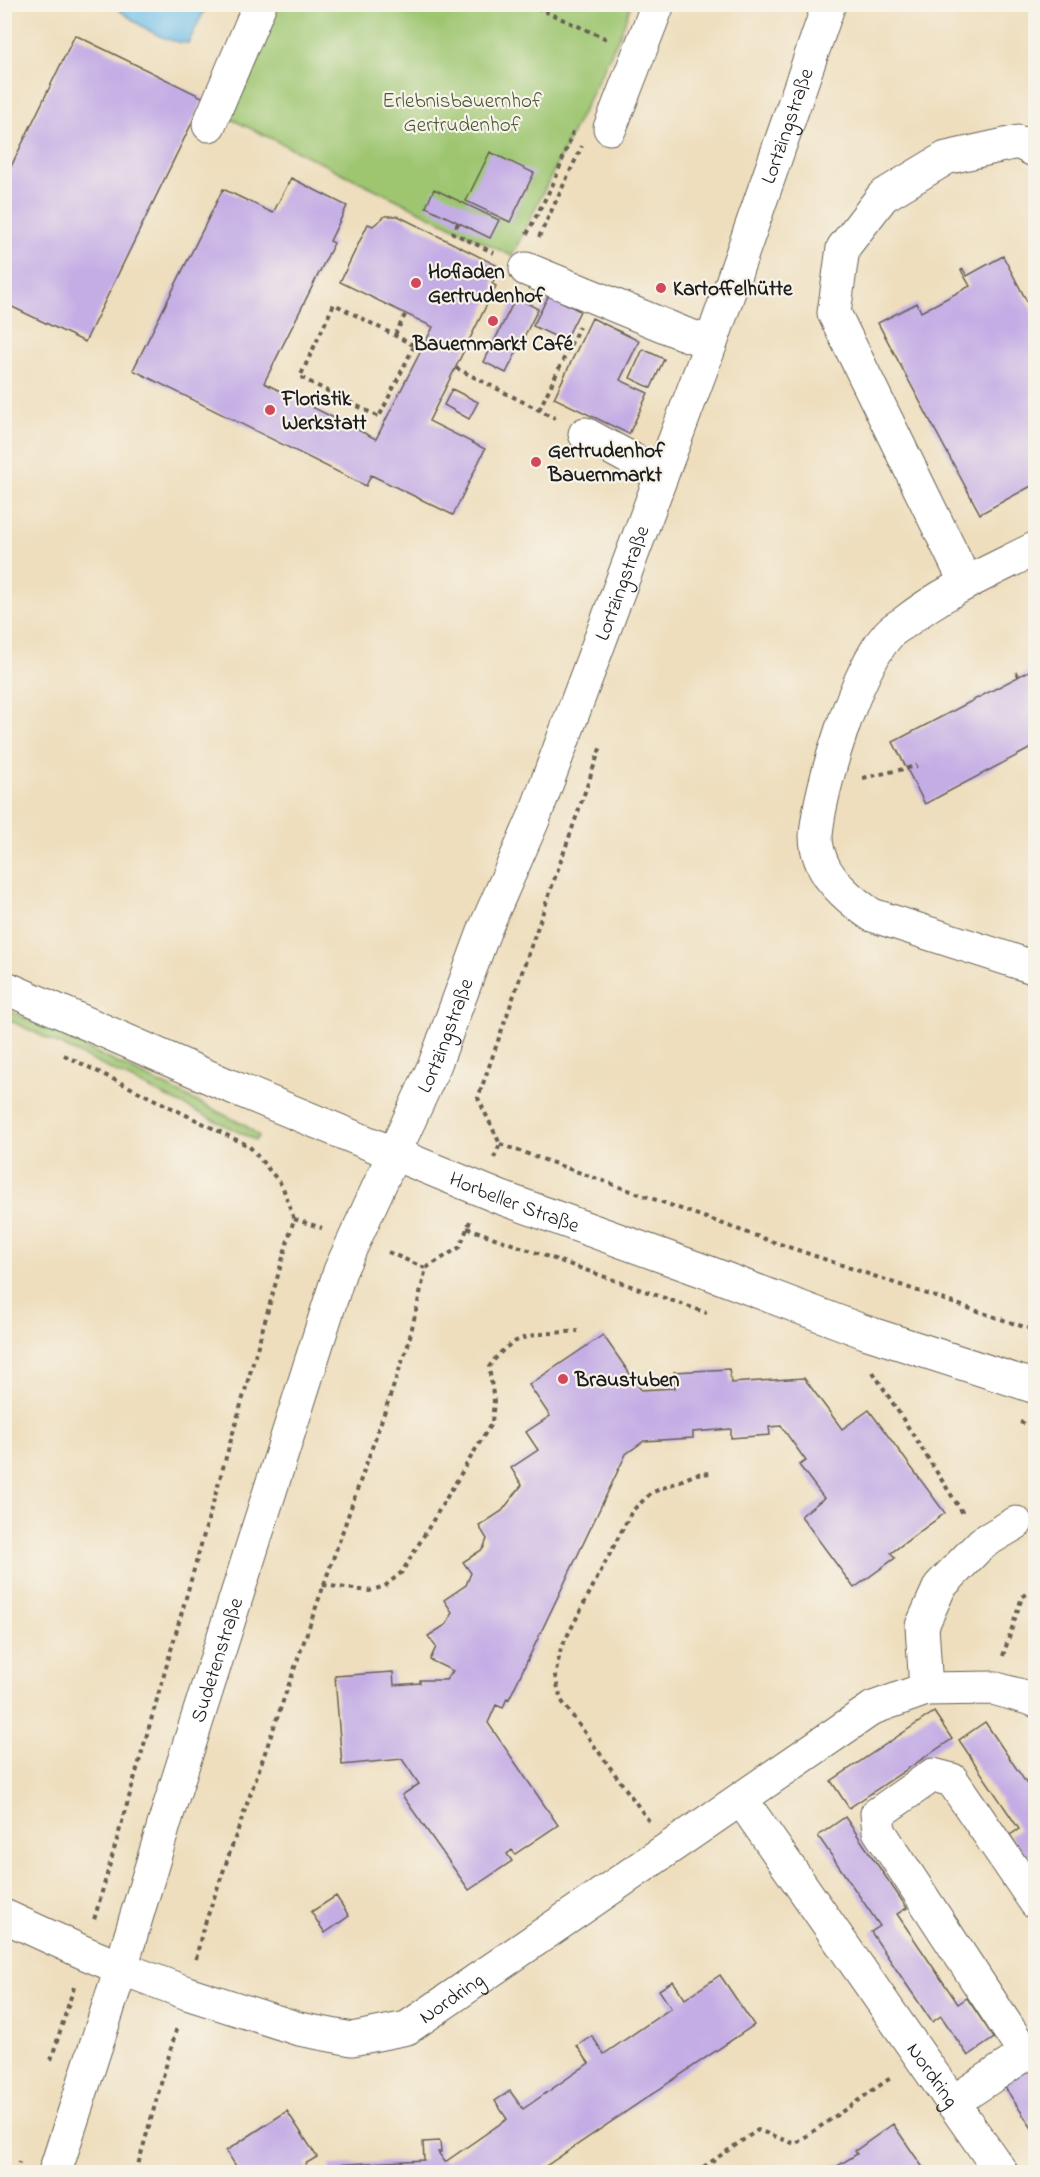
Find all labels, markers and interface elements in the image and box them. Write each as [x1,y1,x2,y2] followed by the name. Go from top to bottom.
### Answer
[754,64,823,188] street label: Lortzingstraße
[382,87,542,141] park label: Erlebnisbauernhof Gertrudenhof
[428,258,546,312] place label: Hofladen Gertrudenhof
[673,275,793,305] place label: Kartoffelhütte
[409,276,423,290] marker: Hofladen Gertrudenhof
[654,281,668,295] marker: Kartoffelhütte
[486,314,500,328] marker: Bauernmarkt Café
[412,330,574,360] place label: Bauernmarkt Café
[281,385,368,439] place label: Floristik Werkstatt
[263,403,277,417] marker: Floristik Werkstatt
[547,437,666,491] place label: Gertrudenhof Bauernmarkt
[529,455,543,469] marker: Gertrudenhof Bauernmarkt
[588,521,659,645] street label: Lortzingstraße
[411,974,483,1098] street label: Lortzingstraße
[444,1165,584,1242] street label: Horbeller Straße
[574,1366,679,1396] place label: Braustuben
[556,1372,570,1386] marker: Braustuben
[184,1594,252,1727] street label: Sudetenstraße
[414,1966,492,2032] street label: Nordring
[898,2037,965,2116] street label: Nordring

